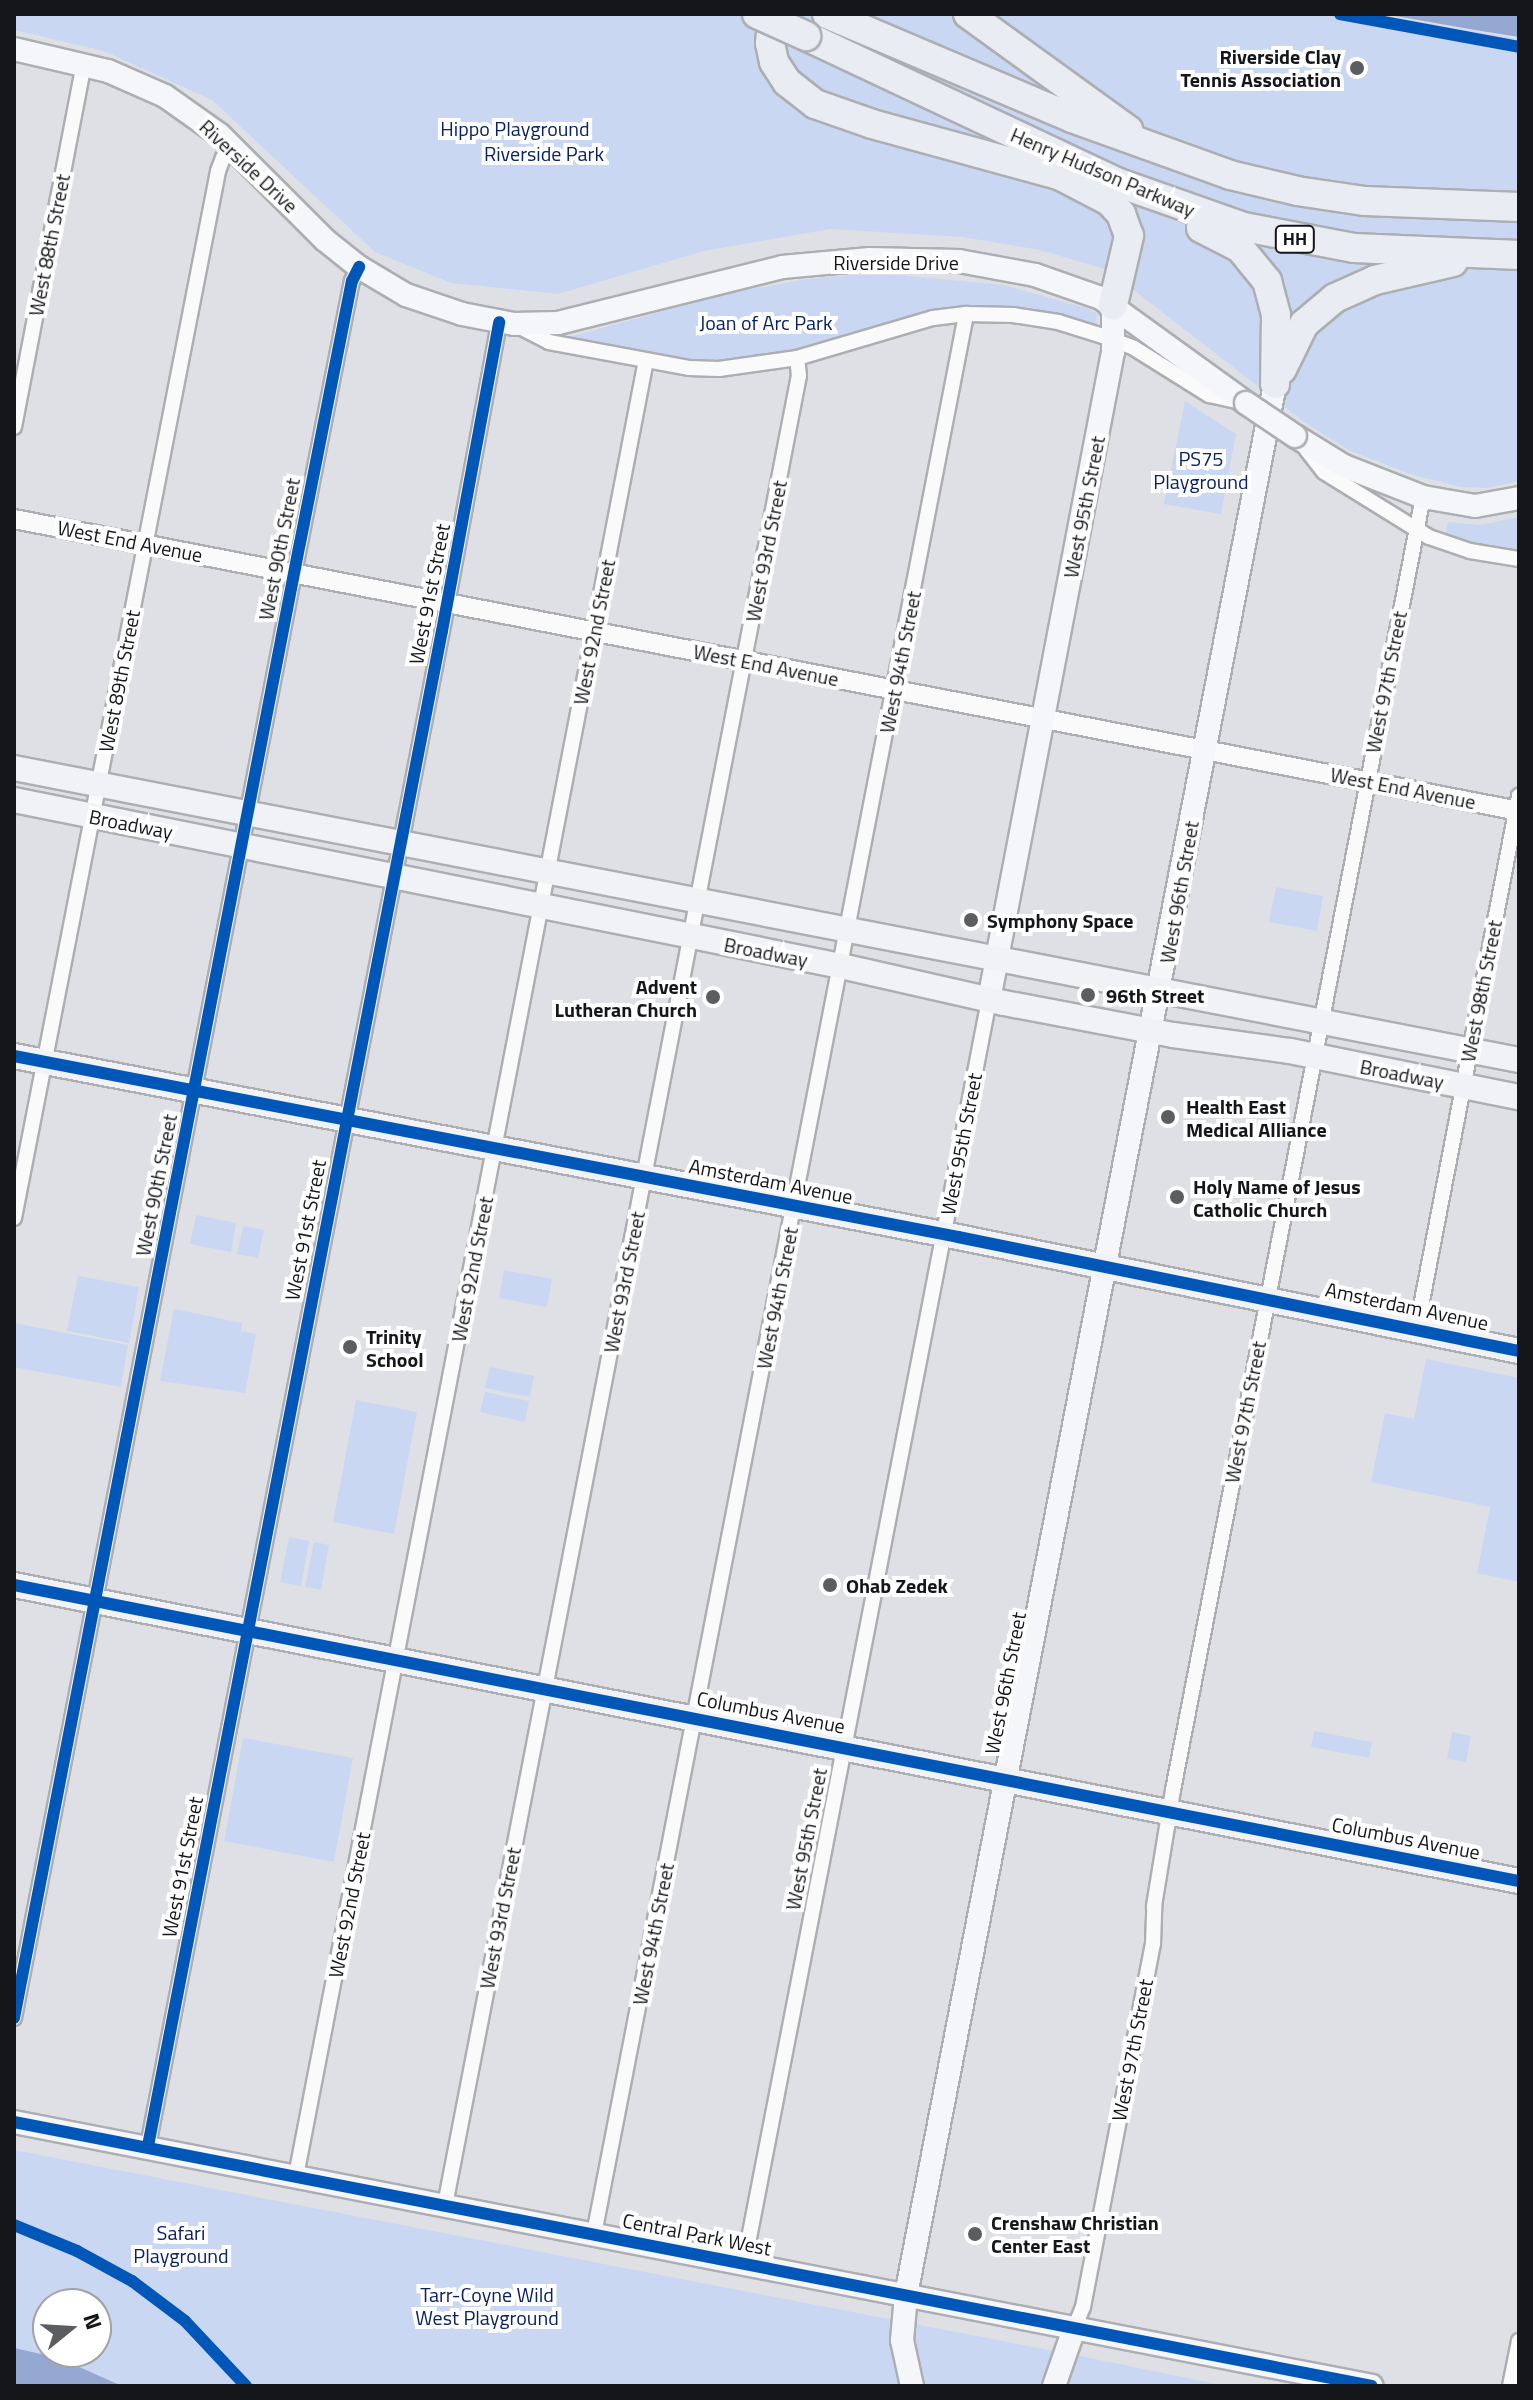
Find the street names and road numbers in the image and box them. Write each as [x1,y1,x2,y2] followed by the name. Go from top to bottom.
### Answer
[195,114,303,218] street label: Riverside Drive
[1007,122,1199,222] street label: Henry Hudson Parkway
[23,172,75,318] street label: West 88th Street
[1273,225,1317,253] road number: HH
[833,250,959,274] street label: Riverside Drive
[1058,434,1110,580] street label: West 95th Street
[253,476,305,622] street label: West 90th Street
[741,478,791,624] street label: West 93rd Street
[55,515,205,567] street label: West End Avenue
[404,522,454,666] street label: West 91st Street
[568,557,620,707] street label: West 92nd Street
[874,589,926,735] street label: West 94th Street
[93,608,145,754] street label: West 89th Street
[1360,609,1412,755] street label: West 97th Street
[691,639,841,691] street label: West End Avenue
[1328,762,1478,814] street label: West End Avenue
[87,804,175,844] street label: Broadway
[1155,819,1203,965] street label: West 96th Street
[1455,918,1507,1064] street label: West 98th Street
[722,932,810,972] street label: Broadway
[1358,1054,1446,1094] street label: Broadway
[935,1071,987,1217] street label: West 95th Street
[130,1112,182,1258] street label: West 90th Street
[687,1153,855,1209] street label: Amsterdam Avenue
[280,1158,330,1302] street label: West 91st Street
[446,1194,498,1344] street label: West 92nd Street
[599,1209,649,1355] street label: West 93rd Street
[751,1225,803,1371] street label: West 94th Street
[1323,1277,1491,1335] street label: Amsterdam Avenue
[1219,1339,1271,1485] street label: West 97th Street
[979,1610,1031,1756] street label: West 96th Street
[695,1686,847,1738] street label: Columbus Avenue
[780,1766,832,1912] street label: West 95th Street
[157,1795,207,1939] street label: West 91st Street
[1330,1812,1482,1864] street label: Columbus Avenue
[323,1830,375,1980] street label: West 92nd Street
[475,1845,525,1991] street label: West 93rd Street
[627,1861,679,2007] street label: West 94th Street
[1106,1977,1158,2123] street label: West 97th Street
[621,2208,773,2260] street label: Central Park West

